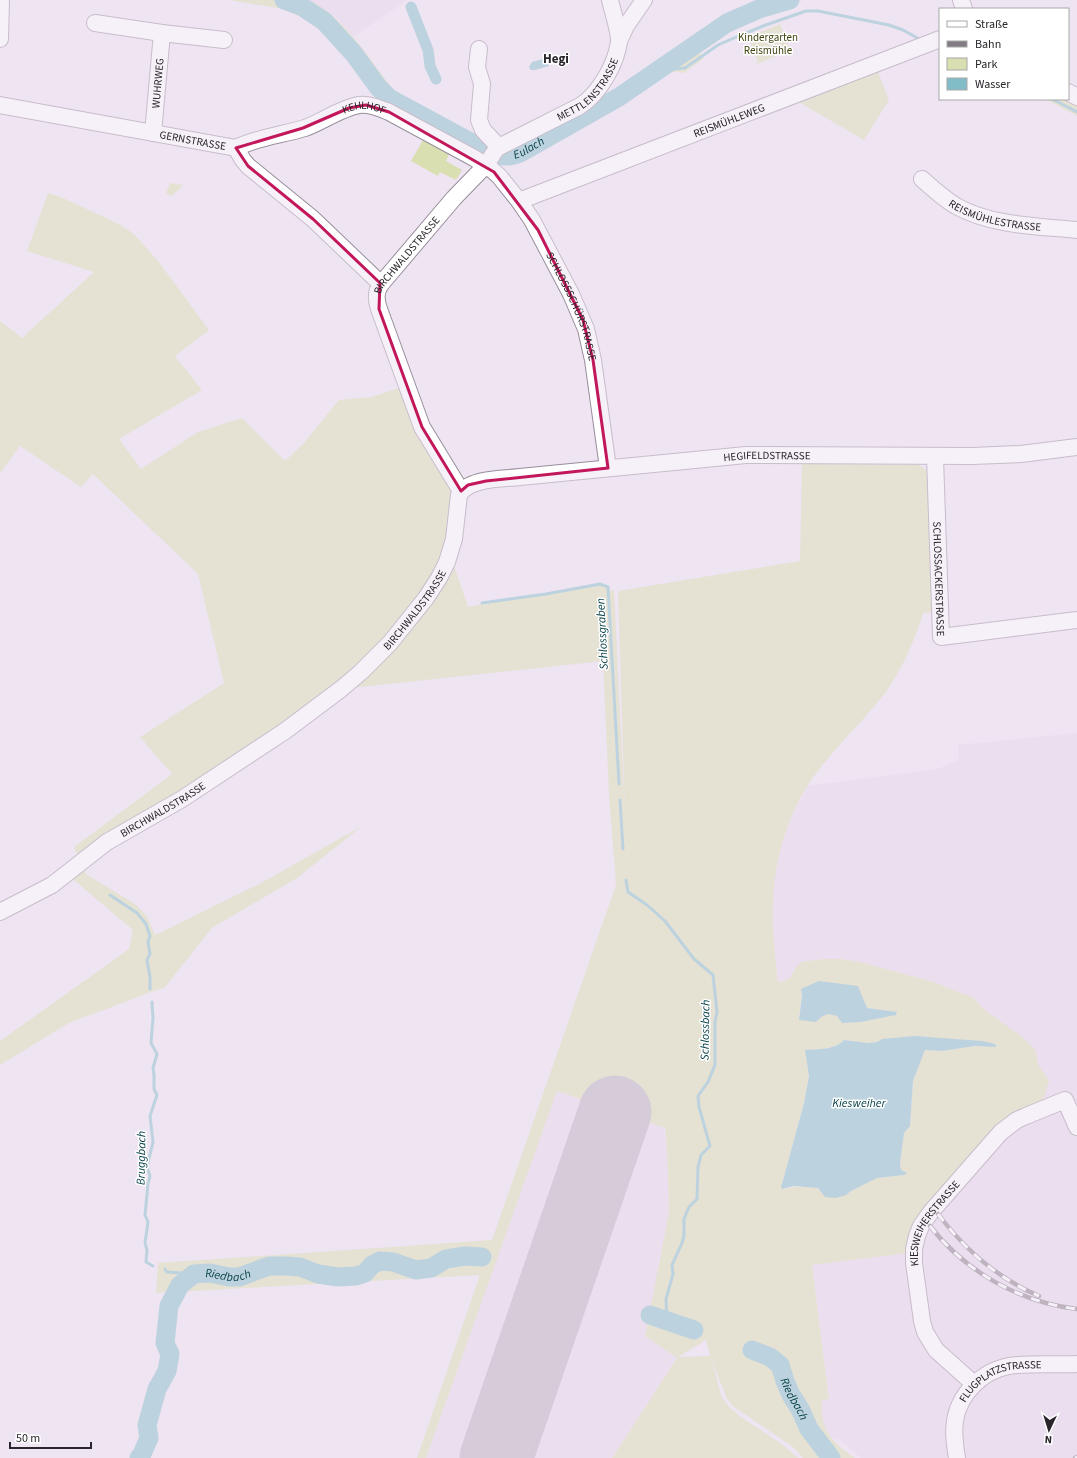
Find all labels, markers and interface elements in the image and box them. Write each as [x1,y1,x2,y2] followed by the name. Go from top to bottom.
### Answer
[939,8,1069,100] legend
[975,16,1008,33] text: Straße
[738,30,798,58] park label: Kindergarten Reismühle
[975,36,1001,53] text: Bahn
[543,50,569,68] district label: Hegi
[554,56,622,125] street label: METTLENSTRASSE
[975,56,997,73] text: Park
[148,57,168,109] street label: WUHRWEG
[975,76,1011,93] text: Wasser
[340,98,389,118] street label: KEHLHOF
[691,100,767,141] street label: REISMÜHLEWEG
[158,127,227,154] street label: GERNSTRASSE
[511,133,548,164] water label: Eulach
[945,196,1042,235] street label: REISMÜHLESTRASSE
[370,213,443,296] street label: BIRCHWALDSTRASSE
[542,249,600,362] street label: SCHLOSSSCHÜRSTRASSE
[723,448,811,465] street label: HEGIFELDSTRASSE
[929,521,948,637] street label: SCHLOSSACKERSTRASSE
[380,567,450,654] street label: BIRCHWALDSTRASSE
[592,598,613,670] water label: Schlossgraben
[117,778,209,841] street label: BIRCHWALDSTRASSE
[696,999,715,1061] water label: Schlossbach
[832,1095,887,1112] water label: Kiesweiher
[133,1131,150,1185] water label: Bruggbach
[907,1177,963,1267] street label: KIESWEIHERSTRASSE
[205,1265,253,1286] water label: Riedbach
[956,1357,1042,1405] street label: FLUGPLATZSTRASSE
[776,1375,812,1423] water label: Riedbach
[1029,1410,1069,1450] north arrow
[10,1424,91,1450] scale bar
[16,1430,40,1447] text: 50 m
[1044,1432,1053,1447] text: N

